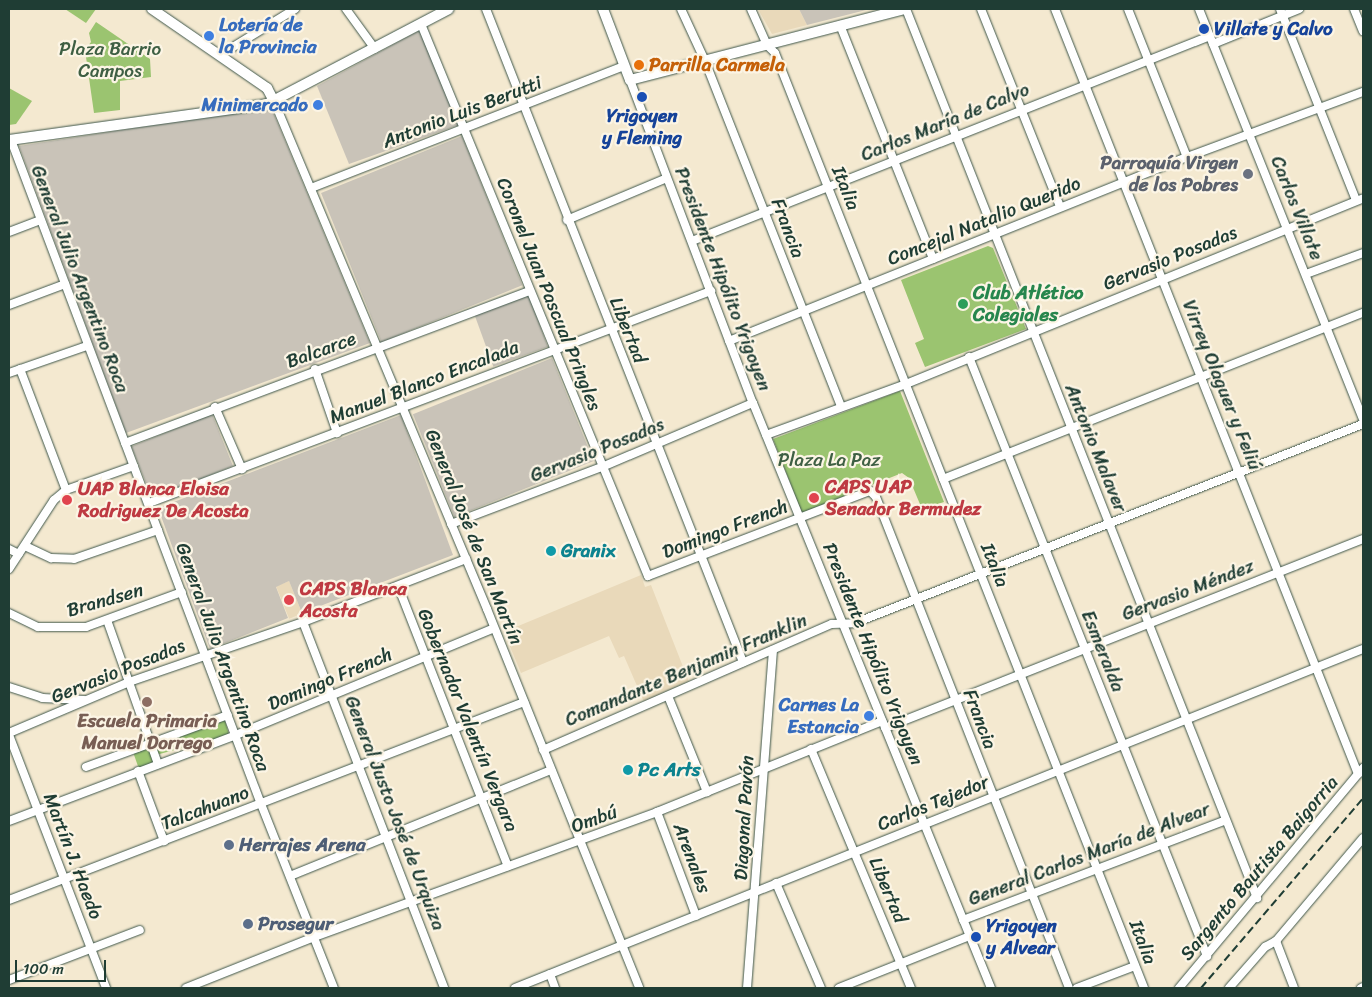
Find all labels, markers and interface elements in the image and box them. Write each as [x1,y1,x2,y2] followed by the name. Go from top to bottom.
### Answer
[219,14,317,58] place label: Lotería de la Provincia
[1214,18,1333,40] place label: Villate y Calvo
[1198,23,1210,35] marker: Villate y Calvo
[203,30,215,42] marker: Lotería de la Provincia
[59,38,161,82] park label: Plaza Barrio Campos
[649,54,785,76] place label: Parrilla Carmela
[633,59,645,71] marker: Parrilla Carmela
[379,71,545,153] street label: Antonio Luis Berutti
[857,78,1033,166] street label: Carlos María de Calvo
[636,91,648,103] marker: Yrigoyen y Fleming
[202,94,308,116] place label: Minimercado
[312,99,324,111] marker: Minimercado
[602,105,682,149] place label: Yrigoyen y Fleming
[1099,152,1238,196] place label: Parroquía Virgen de los Pobres
[1266,152,1328,264] street label: Carlos Villate
[26,162,134,396] street label: General Julio Argentino Roca
[827,163,865,213] street label: Italia
[670,164,776,394] street label: Presidente Hipólito Yrigoyen
[1242,168,1254,180] marker: Parroquía Virgen de los Pobres
[884,172,1084,270] street label: Concejal Natalio Querido
[492,174,606,414] street label: Coronel Juan Pascual Pringles
[766,195,810,261] street label: Francia
[1100,221,1240,295] street label: Gervasio Posadas
[973,282,1084,326] place label: Club Atlético Colegiales
[604,294,652,366] street label: Libertad
[1177,297,1267,473] street label: Virrey Olaguer y Feliú
[957,298,969,310] marker: Club Atlético Colegiales
[283,327,359,373] street label: Balcarce
[326,335,522,429] street label: Manuel Blanco Encalada
[1060,381,1132,515] street label: Antonio Malaver
[527,413,667,487] street label: Gervasio Posadas
[420,426,528,648] street label: General José de San Martín
[777,449,881,471] park label: Plaza La Paz
[825,476,981,520] place label: CAPS UAP Senador Bermudez
[78,478,249,522] place label: UAP Blanca Eloisa Rodriguez De Acosta
[807,491,821,505] marker: CAPS UAP Senador Bermudez
[60,493,74,507] marker: UAP Blanca Eloisa Rodriguez De Acosta
[659,495,791,563] street label: Domingo French
[171,540,275,774] street label: General Julio Argentino Roca
[561,540,615,562] place label: Granix
[818,540,928,768] street label: Presidente Hipólito Yrigoyen
[976,540,1014,590] street label: Italia
[545,545,557,557] marker: Granix
[1119,554,1257,626] street label: Gervasio Méndez
[64,578,146,622] street label: Brandsen
[300,578,407,622] place label: CAPS Blanca Acosta
[282,593,296,607] marker: CAPS Blanca Acosta
[413,605,523,835] street label: Gobernador Valentín Vergara
[1076,607,1130,695] street label: Esmeralda
[562,609,810,731] street label: Comandante Benjamin Franklin
[48,634,188,708] street label: Gervasio Posadas
[265,643,395,715] street label: Domingo French
[958,686,1002,752] street label: Francia
[339,692,451,934] street label: General Justo José de Urquiza
[779,694,859,738] place label: Carnes La Estancia
[141,696,153,708] marker: Escuela Primaria Manuel Dorrego
[77,710,217,754] place label: Escuela Primaria Manuel Dorrego
[863,710,875,722] marker: Carnes La Estancia
[729,755,759,881] street label: Diagonal Pavón
[638,759,700,781] place label: Pc Arts
[622,764,634,776] marker: Pc Arts
[874,770,992,836] street label: Carlos Tejedor
[1175,771,1343,965] street label: Sargento Bautista Baigorria
[158,781,252,835] street label: Talcahuano
[38,790,108,922] street label: Martín J. Haedo
[965,797,1213,911] street label: General Carlos María de Alvear
[568,800,620,838] street label: Ombú
[668,820,716,896] street label: Arenales
[239,834,366,856] place label: Herrajes Arena
[223,839,235,851] marker: Herrajes Arena
[864,854,912,926] street label: Libertad
[258,913,333,935] place label: Prosegur
[986,915,1057,959] place label: Yrigoyen y Alvear
[1124,917,1162,967] street label: Italia
[242,918,254,930] marker: Prosegur
[970,931,982,943] marker: Yrigoyen y Alvear
[18,950,109,982] scale bar
[23,956,64,982] text: 100 m

